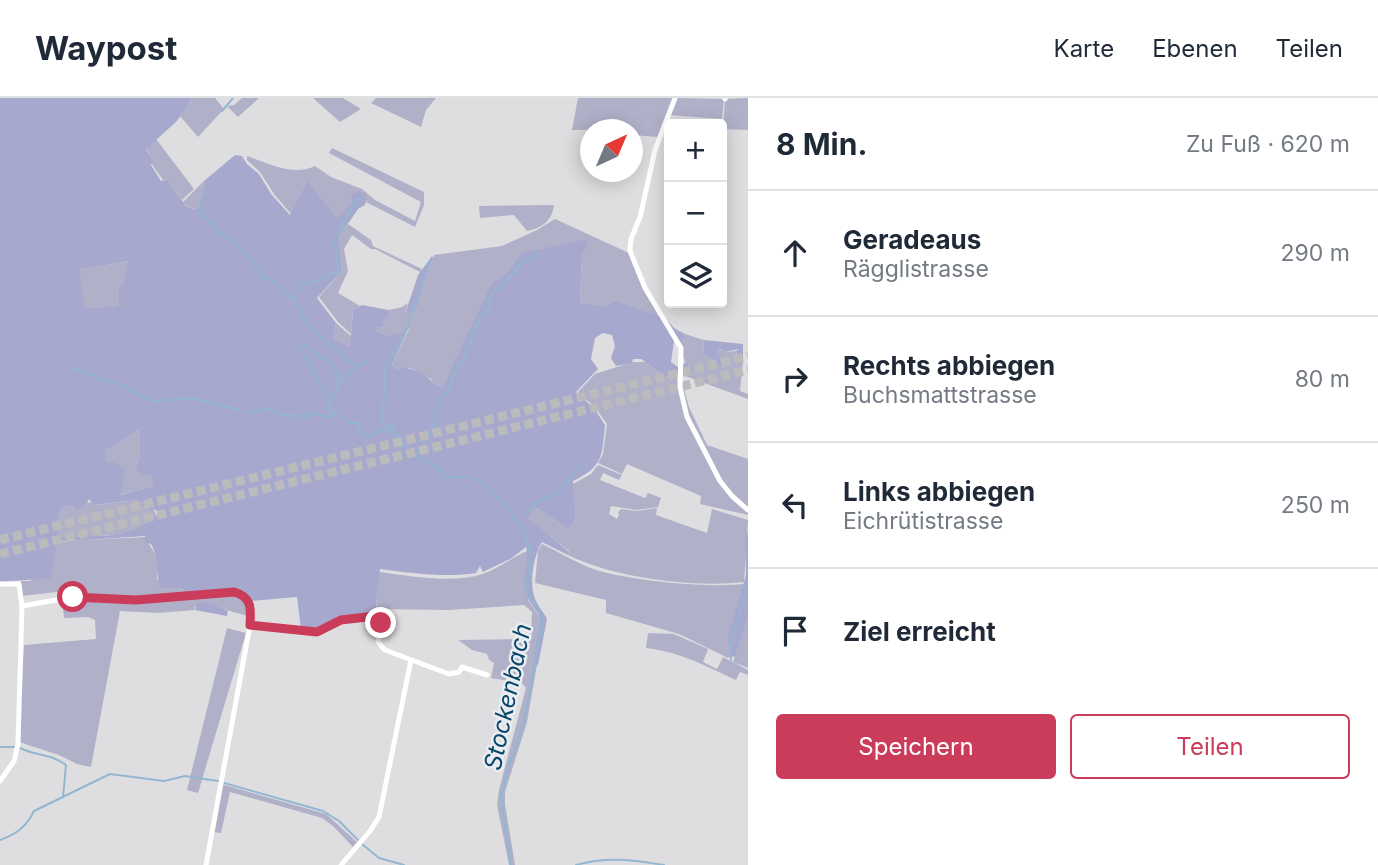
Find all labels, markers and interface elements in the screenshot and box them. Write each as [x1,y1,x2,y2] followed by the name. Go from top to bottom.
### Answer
[35,28,177,68] text: Waypost
[1054,34,1114,63] text: Karte
[1152,34,1238,63] text: Ebenen
[1276,34,1343,63] text: Teilen
[580,119,643,182] north arrow
[664,119,727,308] map controls
[664,119,727,182] button: +
[776,126,867,162] text: 8 Min.
[1186,130,1350,158] text: Zu Fuß · 620 m
[664,182,727,245] button: −
[843,224,981,255] text: Geradeaus
[776,234,814,272] icon: ahead
[1281,239,1350,267] text: 290 m
[664,245,727,308] button: layers
[843,255,989,283] text: Rägglistrasse
[843,350,1055,381] text: Rechts abbiegen
[776,360,814,398] icon: right
[1295,365,1350,393] text: 80 m
[843,381,1037,409] text: Buchsmattstrasse
[843,476,1035,507] text: Links abbiegen
[776,486,814,524] icon: left
[1281,491,1350,519] text: 250 m
[843,507,1003,535] text: Eichrütistrasse
[57,581,88,612] route start
[365,607,396,638] route end
[776,612,814,650] icon: arrive
[843,616,996,647] text: Ziel erreicht
[478,621,537,773] water label: Stockenbach
[776,714,1056,779] button: Speichern
[1070,714,1350,779] button: Teilen

